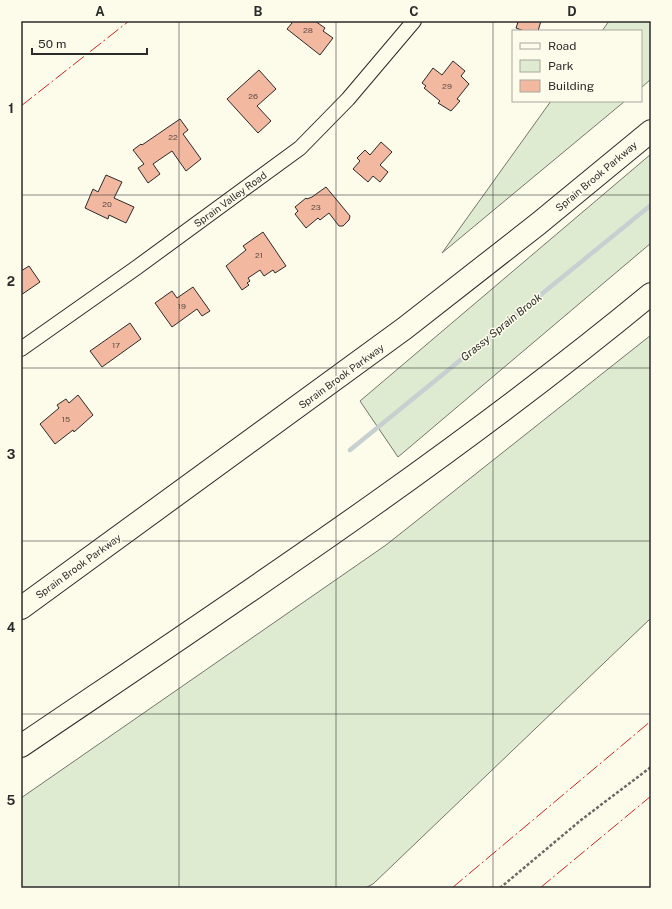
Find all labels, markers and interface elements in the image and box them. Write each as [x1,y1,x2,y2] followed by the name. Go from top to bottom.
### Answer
[95,4,105,19] text: A
[254,4,263,19] text: B
[409,4,419,19] text: C
[567,4,577,19] text: D
[303,25,313,35] house number: 28
[32,30,147,56] scale bar
[512,30,642,102] legend
[38,37,66,51] text: 50 m
[548,39,576,53] text: Road
[548,59,574,73] text: Park
[548,79,594,93] text: Building
[442,81,452,91] house number: 29
[248,91,258,101] house number: 26
[8,101,14,116] text: 1
[168,132,178,142] house number: 22
[553,138,640,214] street label: Sprain Brook Parkway
[191,169,269,229] street label: Sprain Valley Road
[102,199,112,209] house number: 20
[311,202,321,212] house number: 23
[255,250,263,260] house number: 21
[7,274,15,289] text: 2
[458,291,544,363] water label: Grassy Sprain Brook
[178,301,186,311] house number: 19
[112,340,120,350] house number: 17
[296,341,386,411] street label: Sprain Brook Parkway
[62,414,70,424] house number: 15
[7,447,16,462] text: 3
[33,531,123,601] street label: Sprain Brook Parkway
[7,620,16,635] text: 4
[7,793,16,808] text: 5

